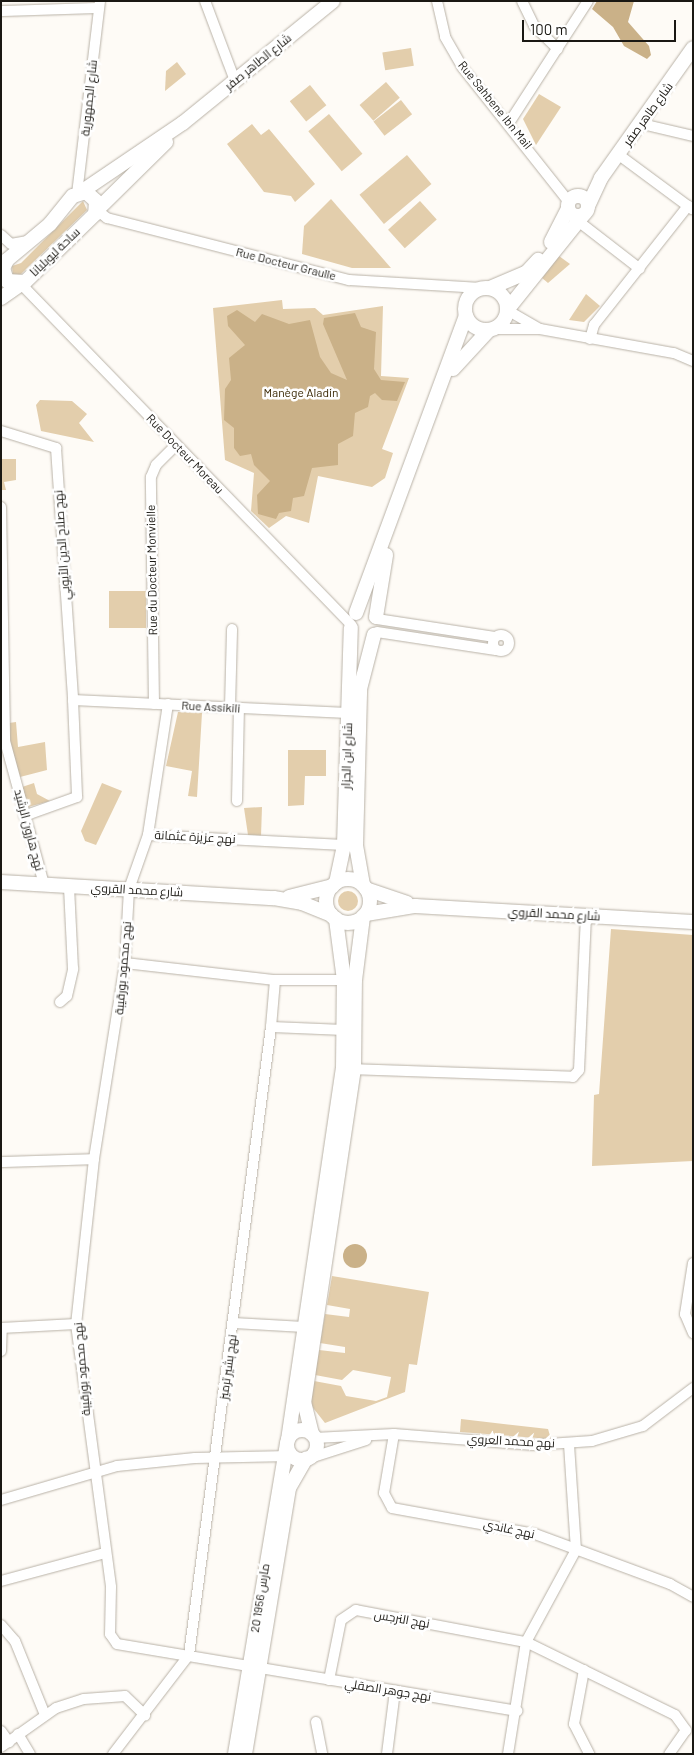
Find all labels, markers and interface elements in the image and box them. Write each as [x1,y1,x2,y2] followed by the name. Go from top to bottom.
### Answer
[524,10,678,42] scale bar
[530,20,568,38] text: 100 m
[222,31,294,93] street label: شارع الطاهر صفر
[455,58,535,152] street label: Rue Sahbene Ibn Mail
[78,59,100,137] street label: شارع الجمهورية
[620,80,676,148] street label: شارع طاهر صفر
[27,225,83,279] street label: ساحة ليوبليانا
[234,245,338,283] street label: Rue Docteur Graulle
[264,386,338,400] park label: Manège Aladin
[143,411,227,497] street label: Rue Docteur Moreau
[51,490,73,600] street label: نهج صلاح الدين الأيوبي
[144,505,160,635] street label: Rue du Docteur Monvielle
[181,698,241,716] street label: Rue Assikili
[339,722,355,790] street label: شارع ابن الجزار
[11,787,47,873] street label: نهج هارون الرشيد
[154,828,236,846] street label: نهج عزيزة عثمانة
[90,880,184,900] street label: شارع محمد القروي
[507,904,601,924] street label: شارع محمد القروي
[112,921,134,1015] street label: نهج محمود بورقيبة
[71,1322,93,1416] street label: نهج محمود بورقيبة
[216,1333,240,1401] street label: نهج بشير ترميز
[467,1432,555,1450] street label: نهج محمد العروي
[482,1517,536,1541] street label: نهج غاندي
[247,1562,273,1634] street label: 20 مارس 1956
[373,1607,431,1631] street label: نهج النرجس
[344,1676,432,1704] street label: نهج جوهر الصقلي

